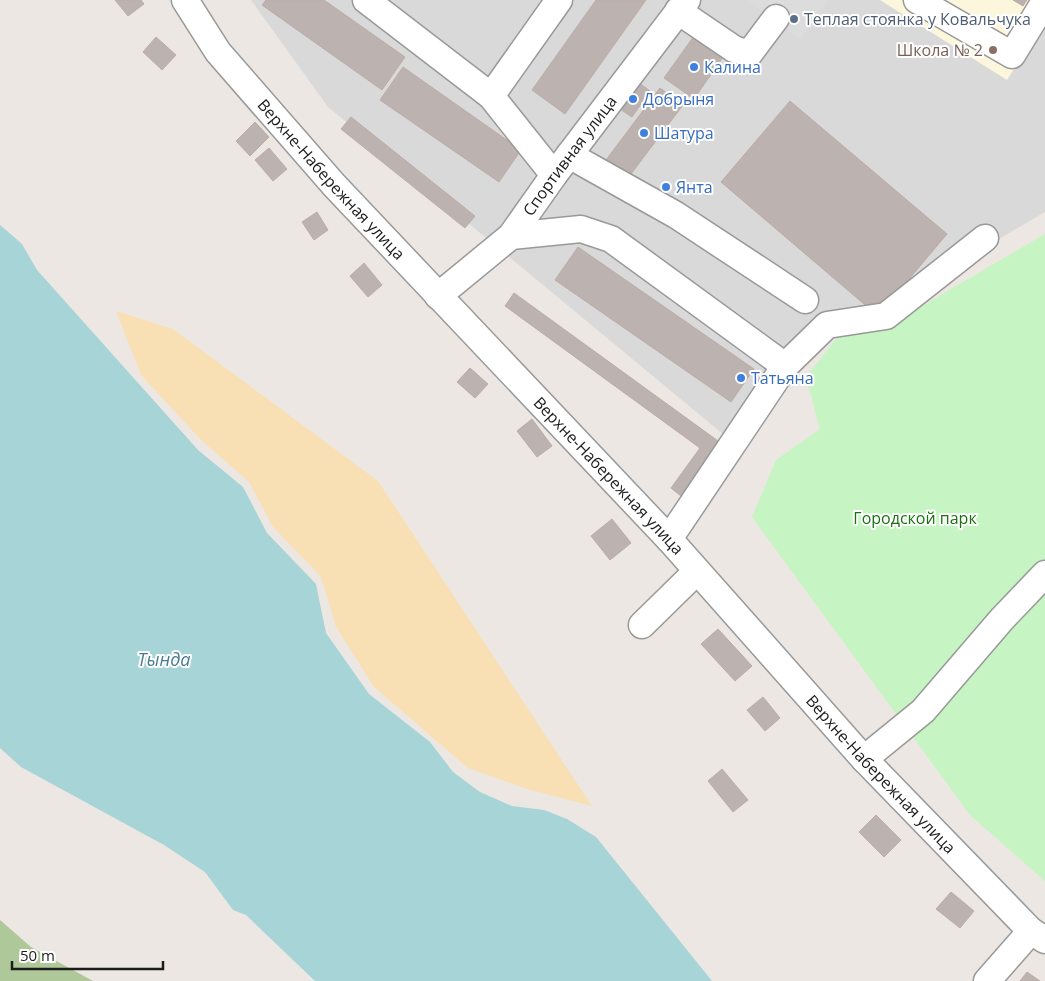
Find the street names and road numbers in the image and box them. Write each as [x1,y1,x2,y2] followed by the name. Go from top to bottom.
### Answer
[518,91,622,220] street label: Спортивная улица
[253,94,410,264] street label: Верхне-Набережная улица
[529,392,689,559] street label: Верхне-Набережная улица
[801,690,961,858] street label: Верхне-Набережная улица

